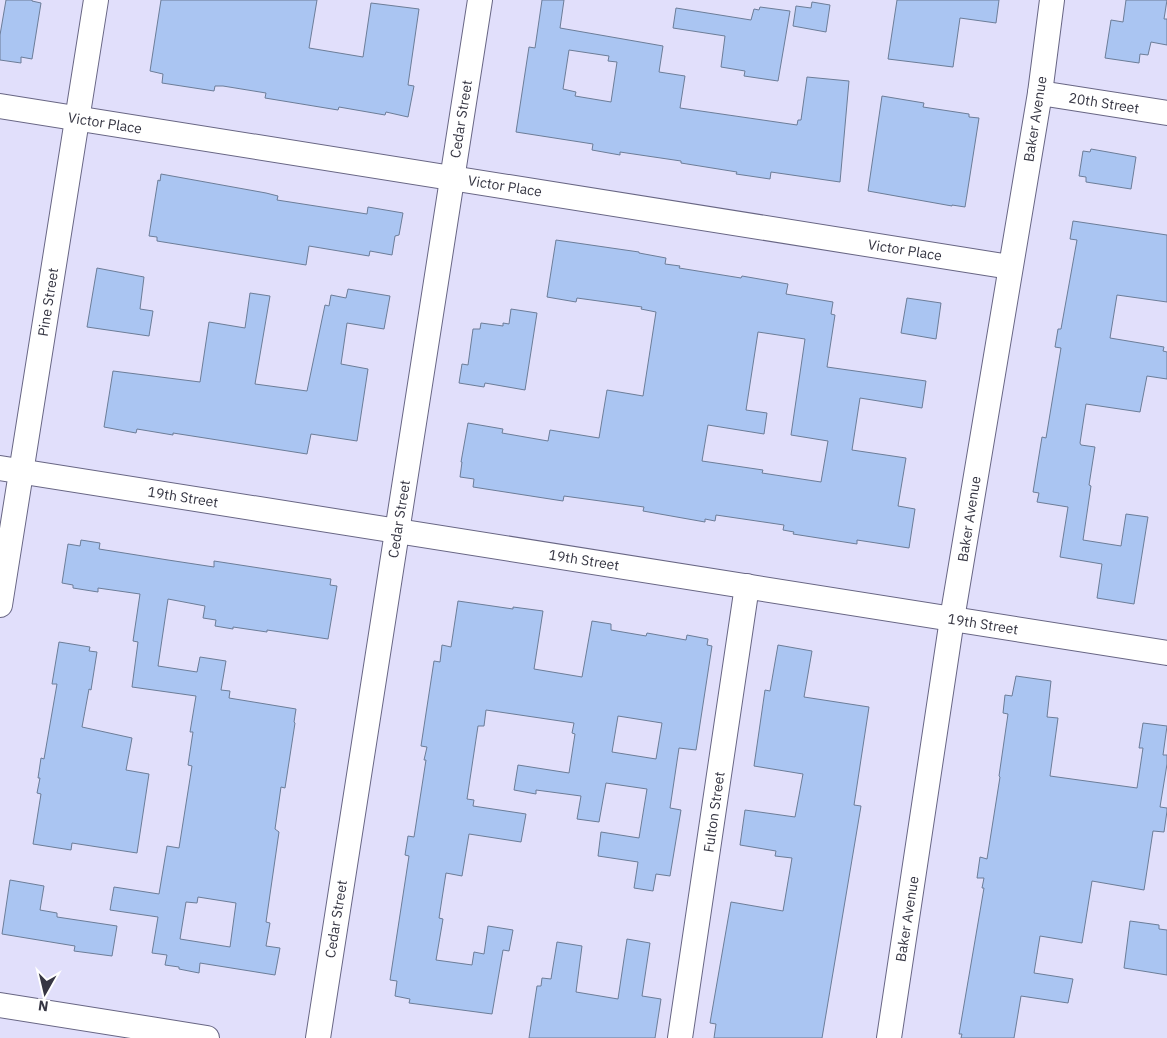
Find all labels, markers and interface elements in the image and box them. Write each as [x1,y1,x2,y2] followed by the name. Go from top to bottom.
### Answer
[1019,75,1051,163] street label: Baker Avenue
[446,79,476,159] street label: Cedar Street
[1067,89,1141,117] street label: 20th Street
[67,108,144,138] street label: Victor Place
[467,171,544,201] street label: Victor Place
[867,235,944,265] street label: Victor Place
[34,266,62,338] street label: Pine Street
[953,475,985,563] street label: Baker Avenue
[384,479,414,559] street label: Cedar Street
[146,483,220,511] street label: 19th Street
[547,546,621,574] street label: 19th Street
[946,610,1020,638] street label: 19th Street
[699,770,729,854] street label: Fulton Street
[891,875,923,963] street label: Baker Avenue
[321,879,351,959] street label: Cedar Street
[20,968,70,1018] north arrow
[37,996,49,1015] text: N

